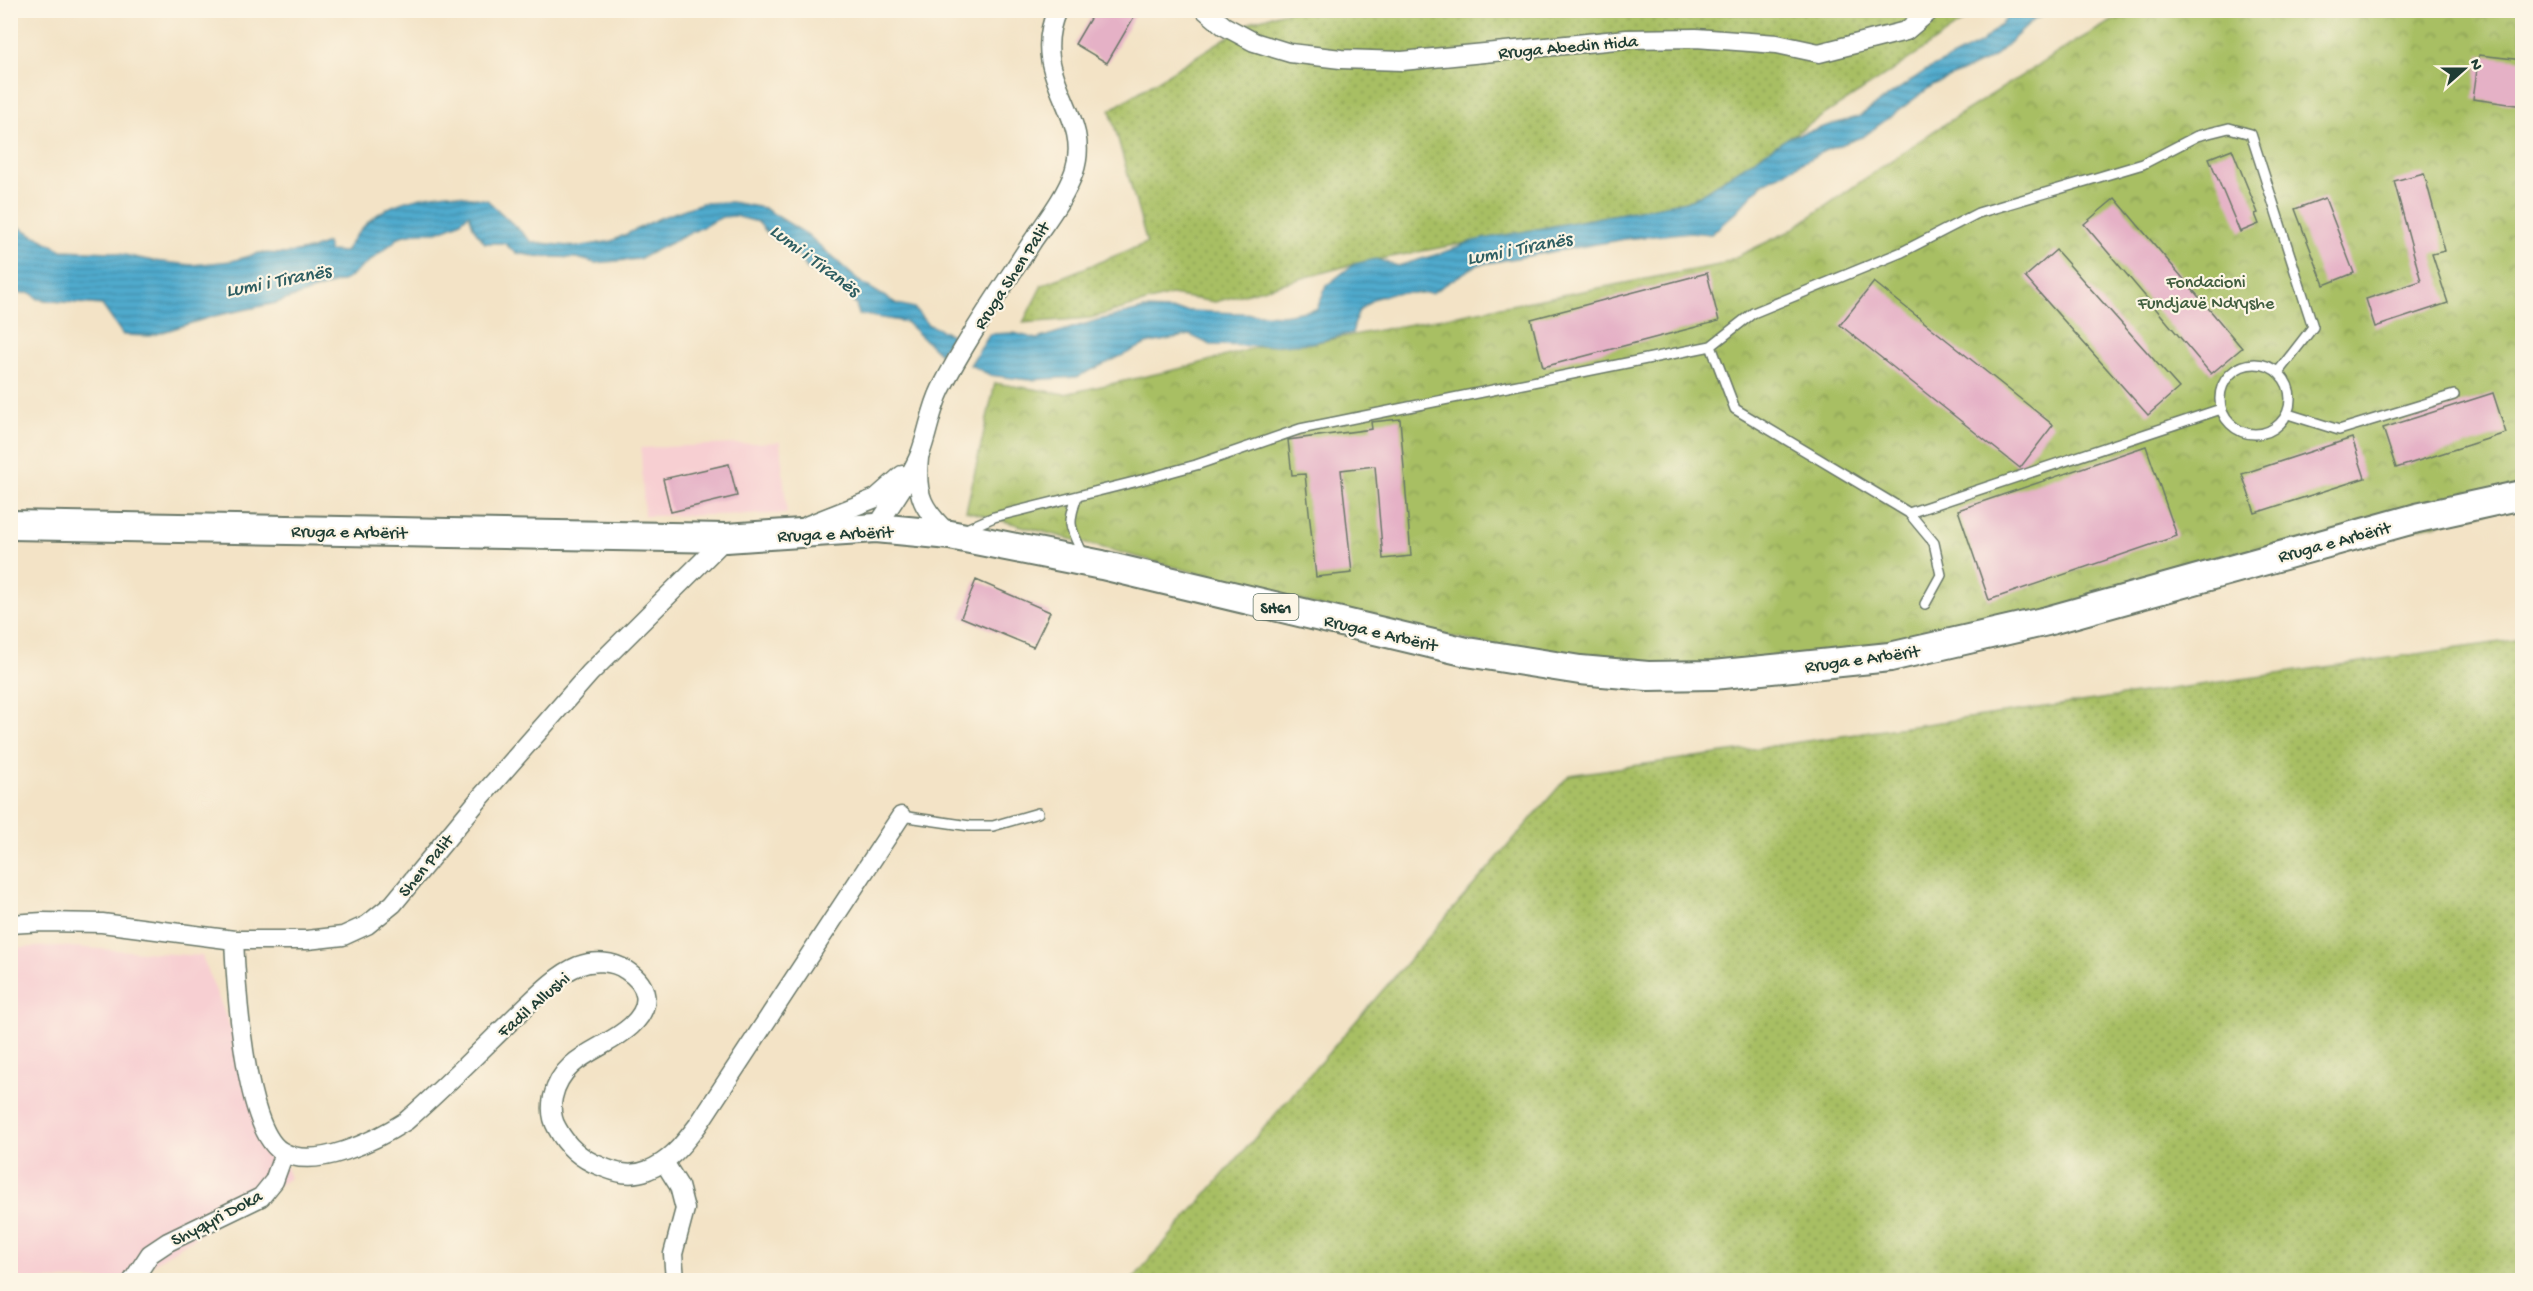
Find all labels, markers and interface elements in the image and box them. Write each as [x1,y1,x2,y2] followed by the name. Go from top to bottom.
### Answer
[1497,32,1640,65] street label: Rruga Abedin Hida
[2434,39,2494,99] north arrow
[2464,57,2486,74] text: N
[971,217,1057,334] street label: Rruga Shen Palit
[764,221,865,304] water label: Lumi i Tiranës
[1465,229,1576,272] water label: Lumi i Tiranës
[224,261,335,304] water label: Lumi i Tiranës
[2137,273,2275,315] park label: Fondacioni Fundjavë Ndryshe
[2276,518,2395,569] street label: Rruga e Arbërit
[291,522,409,545] street label: Rruga e Arbërit
[777,523,895,548] street label: Rruga e Arbërit
[1254,594,1298,620] road number: SH61
[1322,611,1441,658] street label: Rruga e Arbërit
[1804,642,1923,679] street label: Rruga e Arbërit
[395,830,460,902] street label: Shen Palit
[493,969,575,1044] street label: Fadil Allushi
[168,1186,267,1252] street label: Shyqyri Doka

